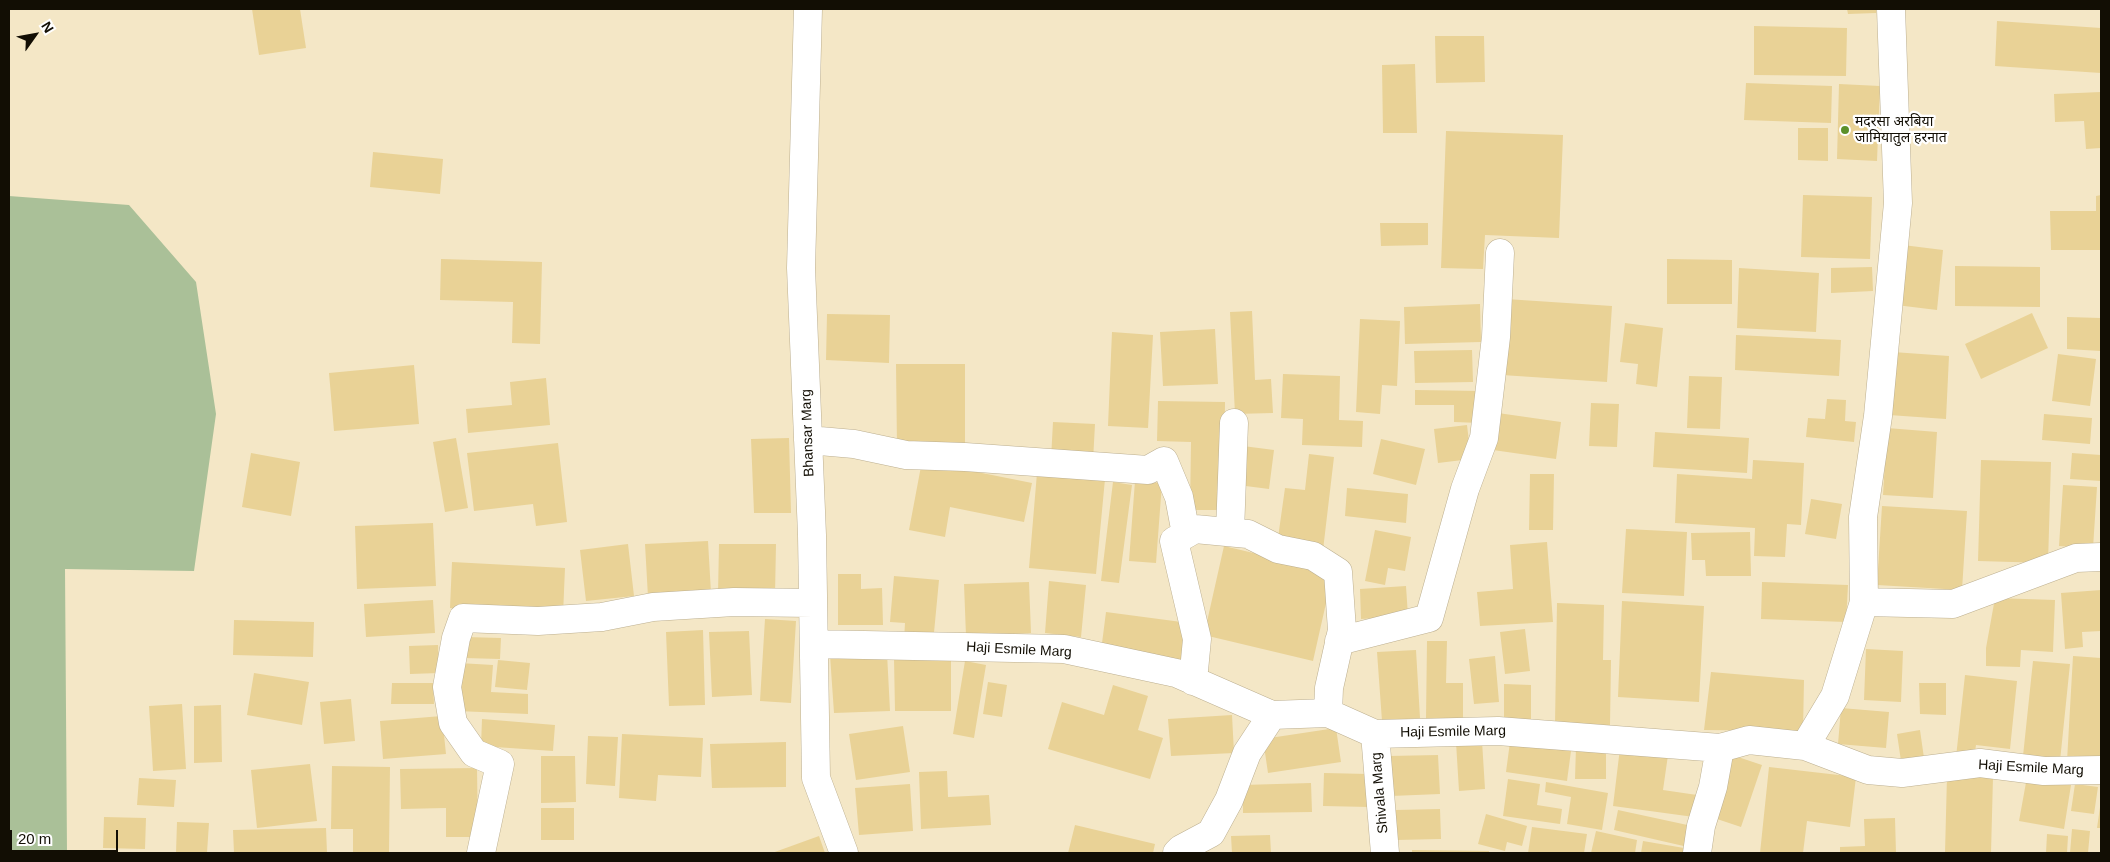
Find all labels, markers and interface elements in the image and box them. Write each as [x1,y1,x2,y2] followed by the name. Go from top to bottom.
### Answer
[10,10,60,60] north arrow
[38,19,57,36] text: N
[1855,114,1947,146] place label: मदरसा अरबिया जामियातुल हरनात
[1839,124,1851,136] marker: मदरसा अरबिया जामियातुल हरनात
[798,389,818,477] street label: Bhansar Marg
[966,639,1072,661] street label: Haji Esmile Marg
[1400,723,1506,741] street label: Haji Esmile Marg
[1368,752,1392,834] street label: Shivala Marg
[1978,757,2084,779] street label: Haji Esmile Marg
[12,820,120,852] scale bar
[18,830,51,847] text: 20 m

